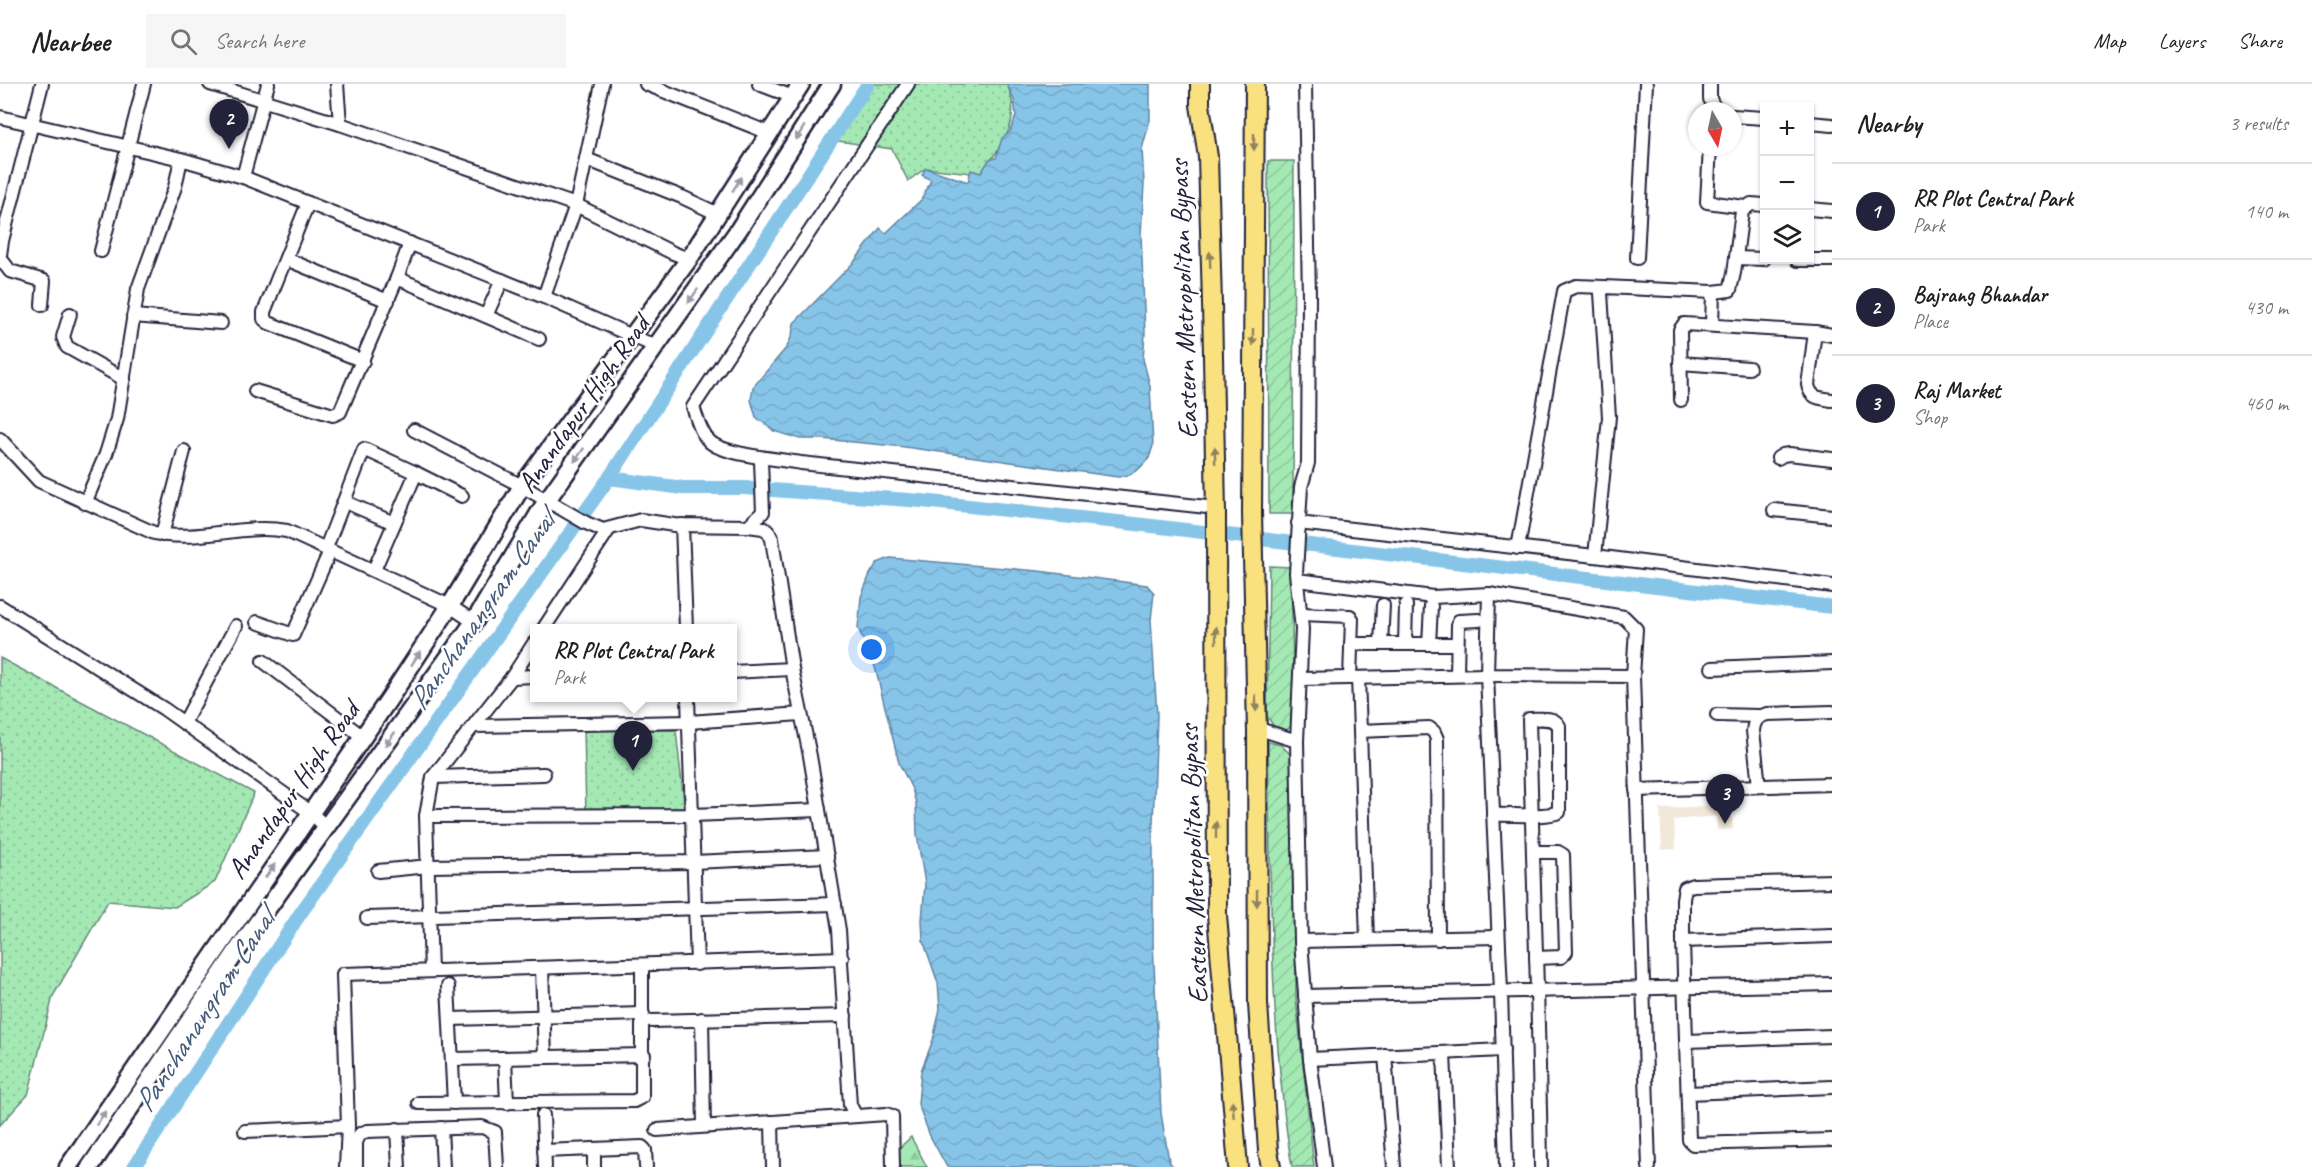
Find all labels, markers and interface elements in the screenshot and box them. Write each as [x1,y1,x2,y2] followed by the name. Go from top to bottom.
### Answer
[146,14,566,68] search box
[30,24,110,59] text: Nearbee
[167,25,200,58] icon: search
[215,27,304,55] text: Search here
[2093,28,2126,54] text: Map
[2159,28,2205,54] text: Layers
[2238,28,2282,54] text: Share
[210,100,248,149] pin: 2
[1688,102,1742,156] north arrow
[1760,102,1814,264] map controls
[1760,102,1814,156] button: +
[1856,107,1921,140] text: Nearby
[2229,111,2288,136] text: 3 results
[795,125,806,141] one-way arrow
[1249,133,1259,152] one-way arrow
[1161,156,1205,439] street label: Eastern Metropolitan Bypass
[1760,156,1814,210] button: −
[731,176,742,192] one-way arrow
[1913,185,2073,213] text: RR Plot Central Park
[1871,199,1880,224] text: 1
[2245,199,2288,224] text: 140 m
[1760,210,1814,264] button: layers
[1913,213,1945,238] text: Park
[1206,250,1215,269] one-way arrow
[1913,281,2047,309] text: Bajrang Bhandar
[687,288,699,303] one-way arrow
[1871,295,1880,320] text: 2
[2245,295,2288,320] text: 430 m
[509,305,659,499] street label: Anandapur High Road
[1913,309,1948,334] text: Place
[1248,328,1258,347] one-way arrow
[1913,377,2000,405] text: Raj Market
[1871,391,1880,416] text: 3
[2245,391,2288,416] text: 460 m
[1913,405,1947,430] text: Shop
[1210,445,1219,464] one-way arrow
[574,447,586,462] one-way arrow
[399,497,569,717] water label: Panchanangram Canal
[530,624,737,702] popup
[1211,626,1221,645] one-way arrow
[857,635,886,664] your location
[554,637,713,665] text: RR Plot Central Park
[410,650,421,666] one-way arrow
[554,665,585,690] text: Park
[219,691,369,885] street label: Anandapur High Road
[1251,693,1261,712] one-way arrow
[1171,721,1215,1004] street label: Eastern Metropolitan Bypass
[614,722,652,771] pin: 1
[384,730,396,746] one-way arrow
[1706,774,1744,824] pin: 3
[1211,821,1221,840] one-way arrow
[264,863,275,879] one-way arrow
[1252,888,1262,907] one-way arrow
[125,895,288,1119] water label: Panchanangram Canal
[1228,1099,1238,1118] one-way arrow
[95,1111,107,1127] one-way arrow

